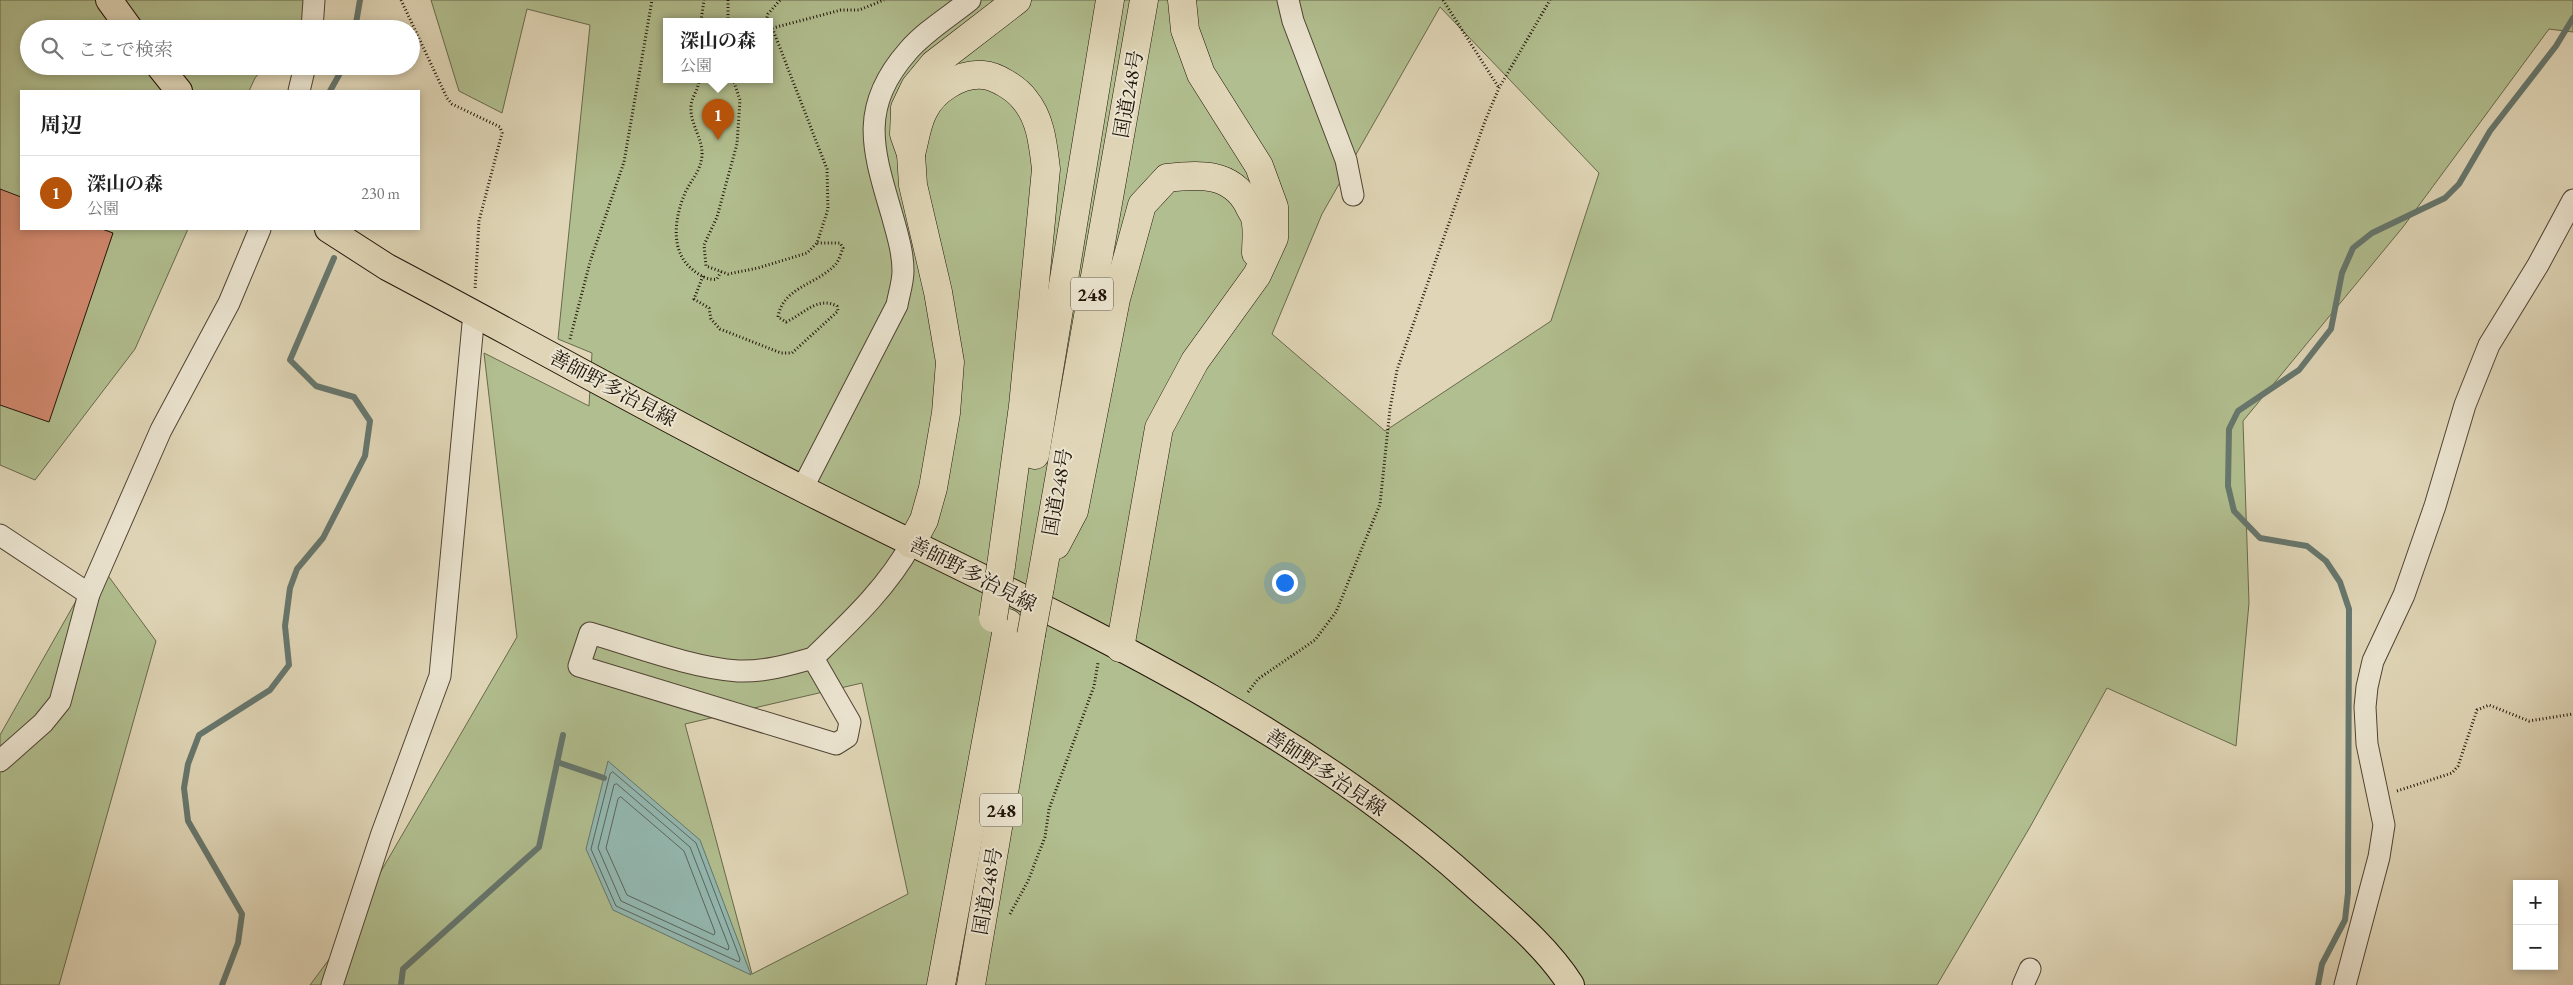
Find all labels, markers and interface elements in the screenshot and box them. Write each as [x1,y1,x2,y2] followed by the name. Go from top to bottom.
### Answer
[663,18,773,83] popup
[20,20,420,75] search box
[680,28,756,53] text: 深山の森
[38,34,66,62] icon: search
[78,37,173,62] text: ここで検索
[1107,48,1149,140] street label: 国道248号
[680,55,712,76] text: 公園
[702,99,734,140] pin: 1
[40,111,82,138] text: 周辺
[87,171,163,196] text: 深山の森
[52,183,60,204] text: 1
[361,183,400,204] text: 230 m
[87,198,119,219] text: 公園
[1071,278,1113,310] road number: 248
[545,344,681,432] street label: 善師野多治見線
[1036,446,1078,538] street label: 国道248号
[905,531,1041,617] street label: 善師野多治見線
[1272,570,1298,596] your location
[1261,722,1391,822] street label: 善師野多治見線
[980,794,1022,826] road number: 248
[966,845,1008,937] street label: 国道248号
[2513,880,2558,970] map controls
[2513,880,2558,925] button: +
[2513,925,2558,970] button: −

